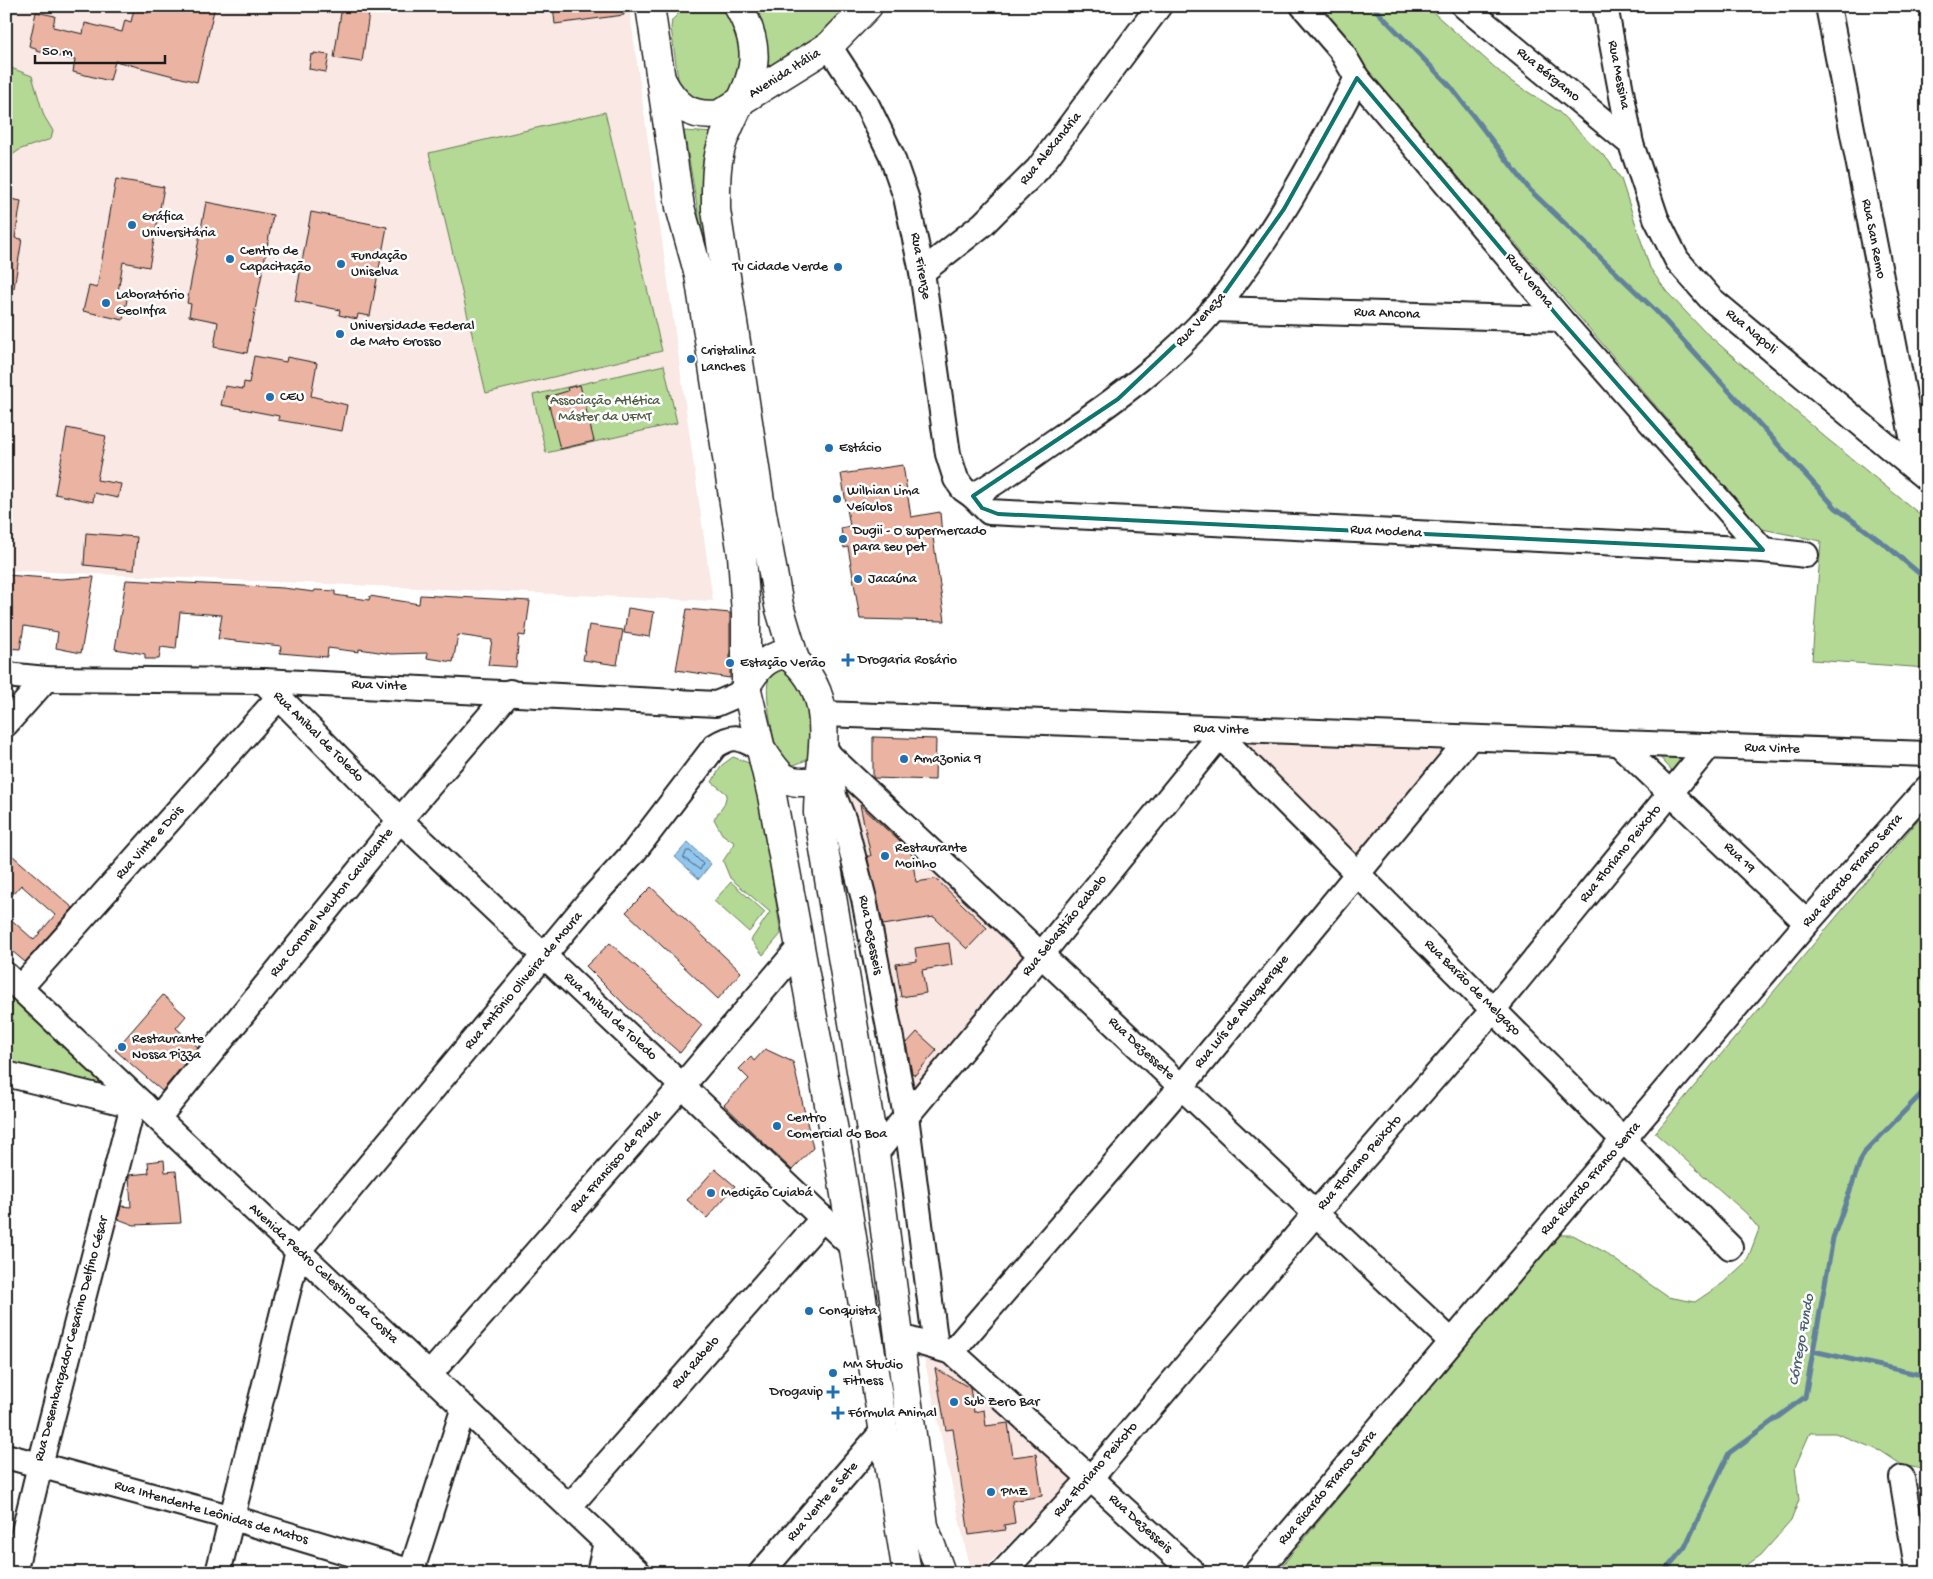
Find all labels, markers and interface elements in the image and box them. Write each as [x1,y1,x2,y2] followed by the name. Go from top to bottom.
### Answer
[35,32,165,64] scale bar
[1603,39,1633,112] street label: Rua Messina
[42,43,73,61] text: 50 m
[1513,44,1583,106] street label: Rua Bérgamo
[746,45,825,103] street label: Avenida Itália
[1016,108,1086,189] street label: Rua Alexandria
[1857,198,1889,280] street label: Rua San Remo
[142,209,217,242] place label: Gráfica Universitária
[126,219,138,231] marker: Gráfica Universitária
[906,231,934,301] street label: Rua Firenze
[240,243,311,276] place label: Centro de Capacitação
[350,248,407,281] place label: Fundação Uniselva
[1501,250,1558,313] street label: Rua Verona
[224,253,236,265] marker: Centro de Capacitação
[335,258,347,270] marker: Fundação Uniselva
[731,259,829,276] place label: Tv Cidade Verde
[832,261,844,273] marker: Tv Cidade Verde
[116,287,185,320] place label: Laboratório GeoInfra
[1172,288,1231,351] street label: Rua Veneza
[100,297,112,309] marker: Laboratório GeoInfra
[1354,304,1422,324] street label: Rua Ancona
[1722,306,1780,358] street label: Rua Napoli
[350,318,475,351] place label: Universidade Federal de Mato Grosso
[334,328,346,340] marker: Universidade Federal de Mato Grosso
[701,343,757,376] place label: Cristalina Lanches
[685,353,697,365] marker: Cristalina Lanches
[280,389,304,406] place label: CEU
[264,391,276,403] marker: CEU
[550,393,661,426] park label: Associação Atlética Máster da UFMT
[839,440,881,457] place label: Estácio
[823,442,835,454] marker: Estácio
[846,483,920,516] place label: Wilhian Lima Veículos
[831,493,843,505] marker: Wilhian Lima Veículos
[1350,522,1424,542] street label: Rua Modena
[852,523,986,556] place label: Dugii - O supermercado para seu pet
[837,533,849,545] marker: Dugii - O supermercado para seu pet
[868,571,918,588] place label: Jacaúna
[852,573,864,585] marker: Jacaúna
[857,652,957,669] place label: Drogaria Rosário
[842,654,854,666] marker: Drogaria Rosário
[740,655,825,672] place label: Estação Verão
[724,657,736,669] marker: Estação Verão
[351,677,408,695] street label: Rua Vinte
[269,688,367,786] street label: Rua Anibal de Toledo
[1193,721,1250,739] street label: Rua Vinte
[1744,740,1801,758] street label: Rua Vinte
[914,751,981,768] place label: Amazonia 9
[898,753,910,765] marker: Amazonia 9
[112,802,188,884] street label: Rua Vinte e Dois
[1576,802,1666,906] street label: Rua Floriano Peixoto
[1799,810,1908,931] street label: Rua Ricardo Franco Serra
[267,824,398,981] street label: Rua Coronel Newton Cavalcante
[1720,839,1758,877] street label: Rua 19
[895,840,968,873] place label: Restaurante Moinho
[879,850,891,862] marker: Restaurante Moinho
[1019,872,1111,980] street label: Rua Sebastião Rabelo
[854,894,886,977] street label: Rua Dezesseis
[461,907,588,1054] street label: Rua Antônio Oliveira de Moura
[1420,936,1524,1040] street label: Rua Barão de Melgaço
[1191,951,1294,1072] street label: Rua Luís de Albuquerque
[560,969,660,1065] street label: Rua Anibal de Toledo
[1104,1014,1179,1085] street label: Rua Dezessete
[132,1031,205,1064] place label: Restaurante Nossa Pizza
[116,1041,128,1053] marker: Restaurante Nossa Pizza
[566,1106,666,1217] street label: Rua Francisco de Paula
[787,1110,888,1143] place label: Centro Comercial do Boa
[1314,1112,1406,1214] street label: Rua Floriano Peixoto
[1537,1118,1646,1239] street label: Rua Ricardo Franco Serra
[771,1120,783,1132] marker: Centro Comercial do Boa
[721,1185,814,1202] place label: Medição Cuiabá
[705,1187,717,1199] marker: Medição Cuiabá
[245,1200,402,1349] street label: Avenida Pedro Celestino da Costa
[31,1214,113,1463] street label: Rua Desembargador Cesarino Delfino César
[1785,1292,1819,1387] water label: Córrego Fundo
[819,1303,878,1320] place label: Conquista
[803,1305,815,1317] marker: Conquista
[668,1333,724,1393] street label: Rua Rabelo
[842,1357,903,1390] place label: MM Studio Fitness
[827,1367,839,1379] marker: MM Studio Fitness
[769,1384,823,1401] place label: Drogavip
[827,1386,839,1398] marker: Drogavip
[964,1394,1041,1411] place label: Sub Zero Bar
[948,1396,960,1408] marker: Sub Zero Bar
[847,1405,937,1422] place label: Fórmula Animal
[832,1407,844,1419] marker: Fórmula Animal
[1050,1419,1142,1521] street label: Rua Floriano Peixoto
[1275,1426,1382,1549] street label: Rua Ricardo Franco Serra
[784,1458,863,1545] street label: Rua Vente e Sete
[112,1477,311,1549] street label: Rua Intendente Leônidas de Matos
[1000,1484,1028,1501] place label: PMZ
[985,1486,997,1498] marker: PMZ
[1104,1491,1176,1558] street label: Rua Dezesseis

